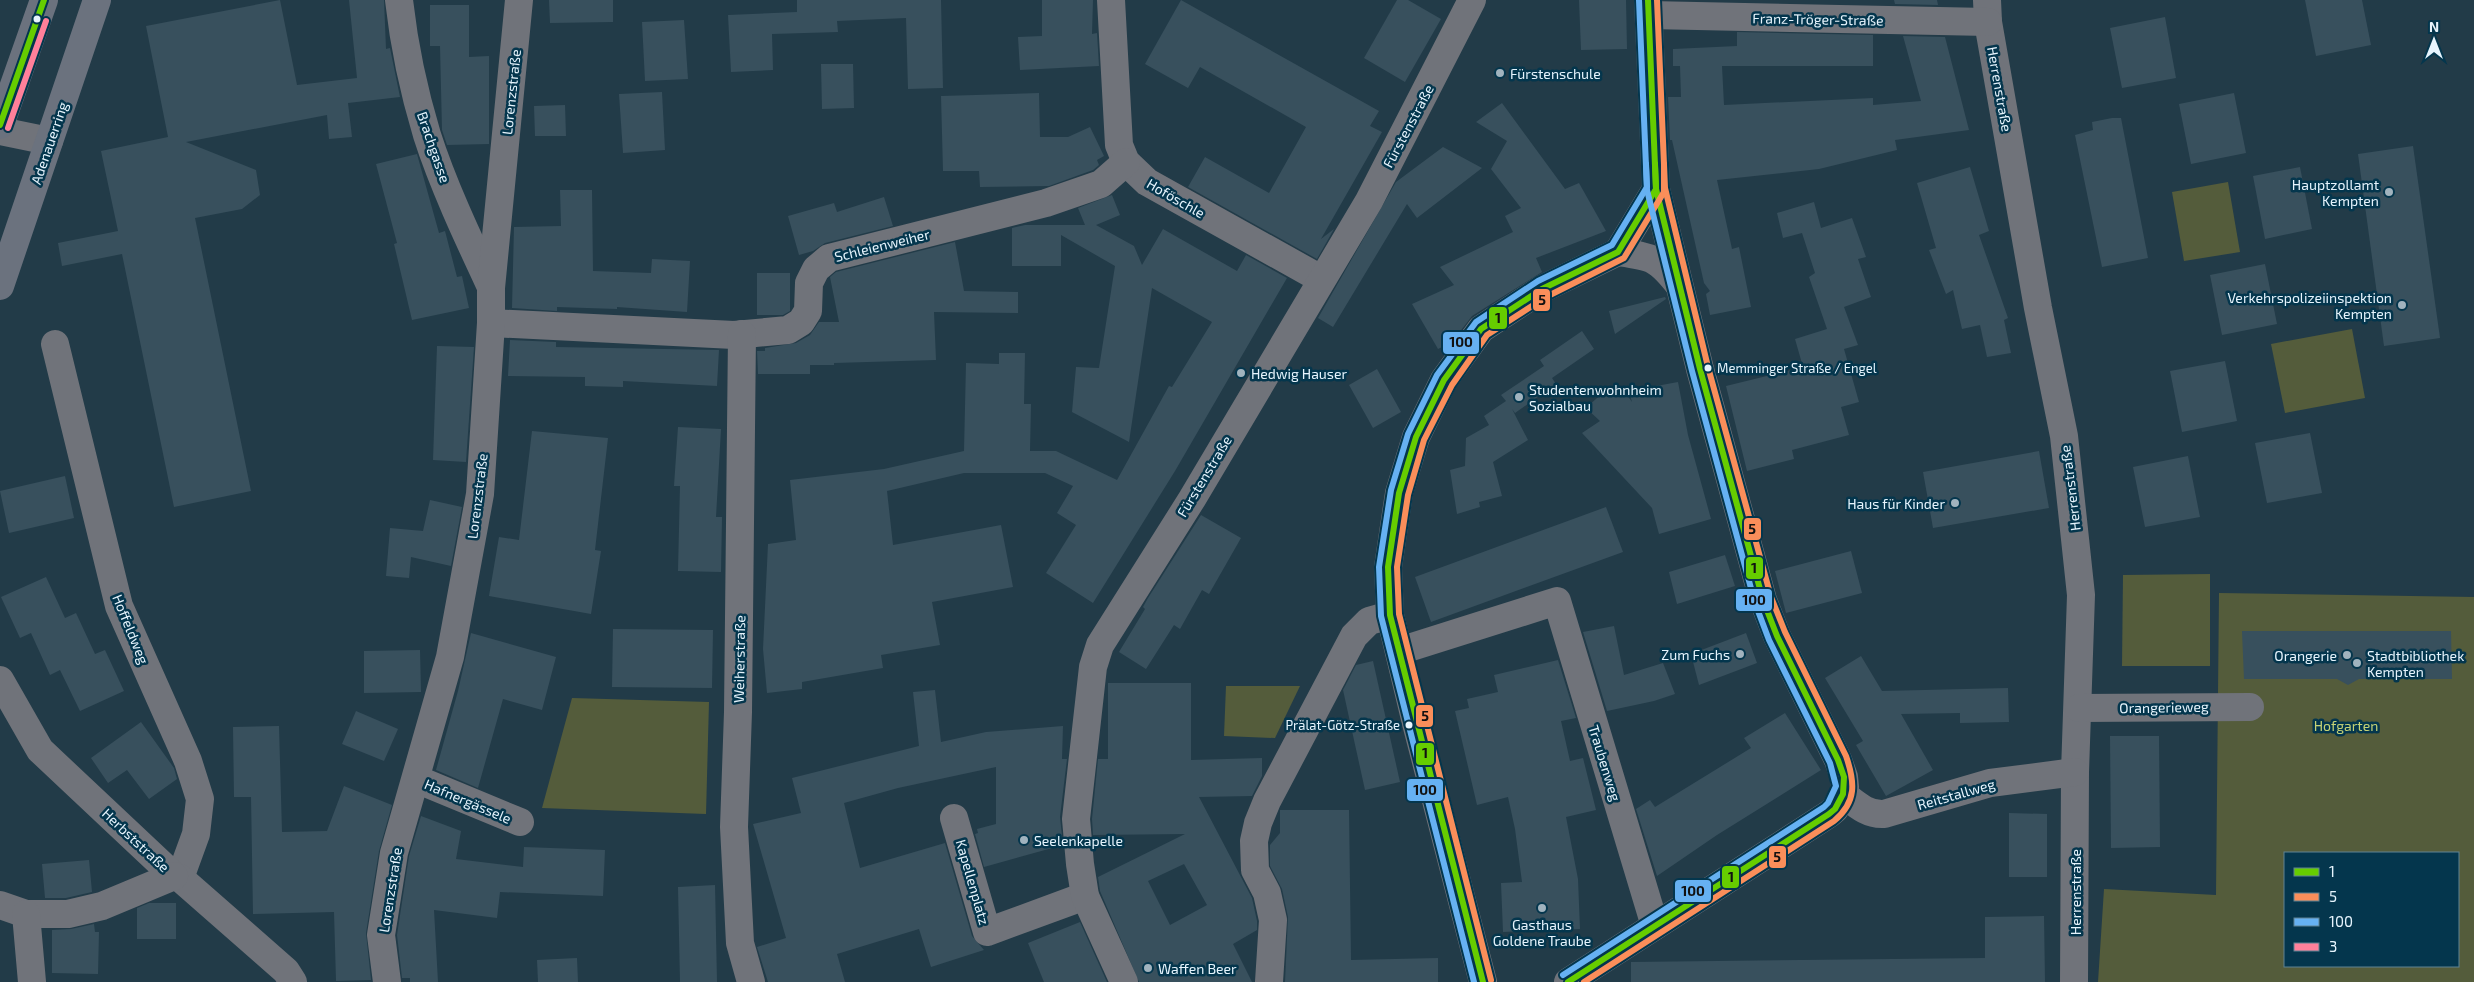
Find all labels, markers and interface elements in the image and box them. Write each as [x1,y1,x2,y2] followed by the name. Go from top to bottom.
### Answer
[1752,9,1884,29] street label: Franz-Tröger-Straße
[32,14,42,24] unlabelled marker
[2409,15,2459,65] north arrow
[2429,18,2439,35] text: N
[1984,45,2016,133] street label: Herrenstraße
[498,48,524,136] street label: Lorenzstraße
[1510,65,1601,82] place label: Fürstenschule
[1494,67,1506,79] marker: Fürstenschule
[1379,82,1437,170] street label: Fürstenstraße
[27,99,71,187] street label: Adenauerring
[414,109,454,185] street label: Brachgasse
[1144,175,1208,221] street label: Hoföschle
[2292,176,2379,209] place label: Hauptzollamt Kempten
[2383,186,2395,198] marker: Hauptzollamt Kempten
[833,225,932,265] street label: Schleienweiher
[1532,288,1551,312] line badge: 5
[2227,289,2392,322] place label: Verkehrspolizeiinspektion Kempten
[1538,291,1546,308] text: 5
[2396,299,2408,311] marker: Verkehrspolizeiinspektion Kempten
[1488,306,1508,330] line badge: 1
[1495,309,1501,326] text: 1
[1442,331,1480,355] line badge: 100
[1449,333,1473,350] text: 100
[1717,360,1877,376] place label: Memminger Straße / Engel
[1703,363,1713,373] marker: Memminger Straße / Engel
[1251,365,1347,382] place label: Hedwig Hauser
[1235,367,1247,379] marker: Hedwig Hauser
[1529,381,1662,414] place label: Studentenwohnheim Sozialbau
[1513,391,1525,403] marker: Studentenwohnheim Sozialbau
[1173,432,1235,520] street label: Fürstenstraße
[2056,444,2084,532] street label: Herrenstraße
[463,452,491,540] street label: Lorenzstraße
[1847,495,1945,512] place label: Haus für Kinder
[1949,497,1961,509] marker: Haus für Kinder
[1743,517,1762,541] line badge: 5
[1748,520,1756,537] text: 5
[1745,556,1764,580] line badge: 1
[1751,559,1757,576] text: 1
[1735,588,1773,612] line badge: 100
[1742,591,1766,608] text: 100
[109,592,153,667] street label: Hoffeldweg
[730,615,748,703] street label: Weiherstraße
[1661,646,1730,663] place label: Zum Fuchs
[2274,647,2337,664] place label: Orangerie
[2367,647,2464,680] place label: Stadtbibliothek Kempten
[1734,648,1746,660] marker: Zum Fuchs
[2341,649,2353,661] marker: Orangerie
[2351,657,2363,669] marker: Stadtbibliothek Kempten
[2119,698,2209,716] street label: Orangerieweg
[1415,704,1434,728] line badge: 5
[1421,707,1429,724] text: 5
[1285,717,1400,733] place label: Prälat-Götz-Straße
[2314,717,2378,734] park label: Hofgarten
[1404,720,1414,730] marker: Prälat-Götz-Straße
[1585,723,1625,803] street label: Traubenweg
[1415,742,1435,766] line badge: 1
[1422,744,1428,761] text: 1
[422,775,514,827] street label: Hafnergässele
[1915,775,1997,813] street label: Reitstallweg
[1406,778,1444,802] line badge: 100
[1413,781,1437,798] text: 100
[99,805,173,875] street label: Herbststraße
[1034,832,1123,849] place label: Seelenkapelle
[1018,834,1030,846] marker: Seelenkapelle
[953,837,993,927] street label: Kapellenplatz
[1768,845,1787,869] line badge: 5
[375,846,405,934] street label: Lorenzstraße
[1773,848,1781,865] text: 5
[2067,849,2084,935] street label: Herrenstraße
[2284,852,2459,967] legend
[2329,862,2335,880] text: 1
[1721,865,1740,889] line badge: 1
[1728,868,1734,885] text: 1
[1674,879,1712,903] line badge: 100
[1681,882,1705,899] text: 100
[2329,887,2337,905] text: 5
[1536,902,1548,914] marker: Gasthaus Goldene Traube
[2329,912,2353,930] text: 100
[1493,916,1591,949] place label: Gasthaus Goldene Traube
[2329,937,2337,955] text: 3
[1158,960,1237,977] place label: Waffen Beer
[1142,962,1154,974] marker: Waffen Beer

